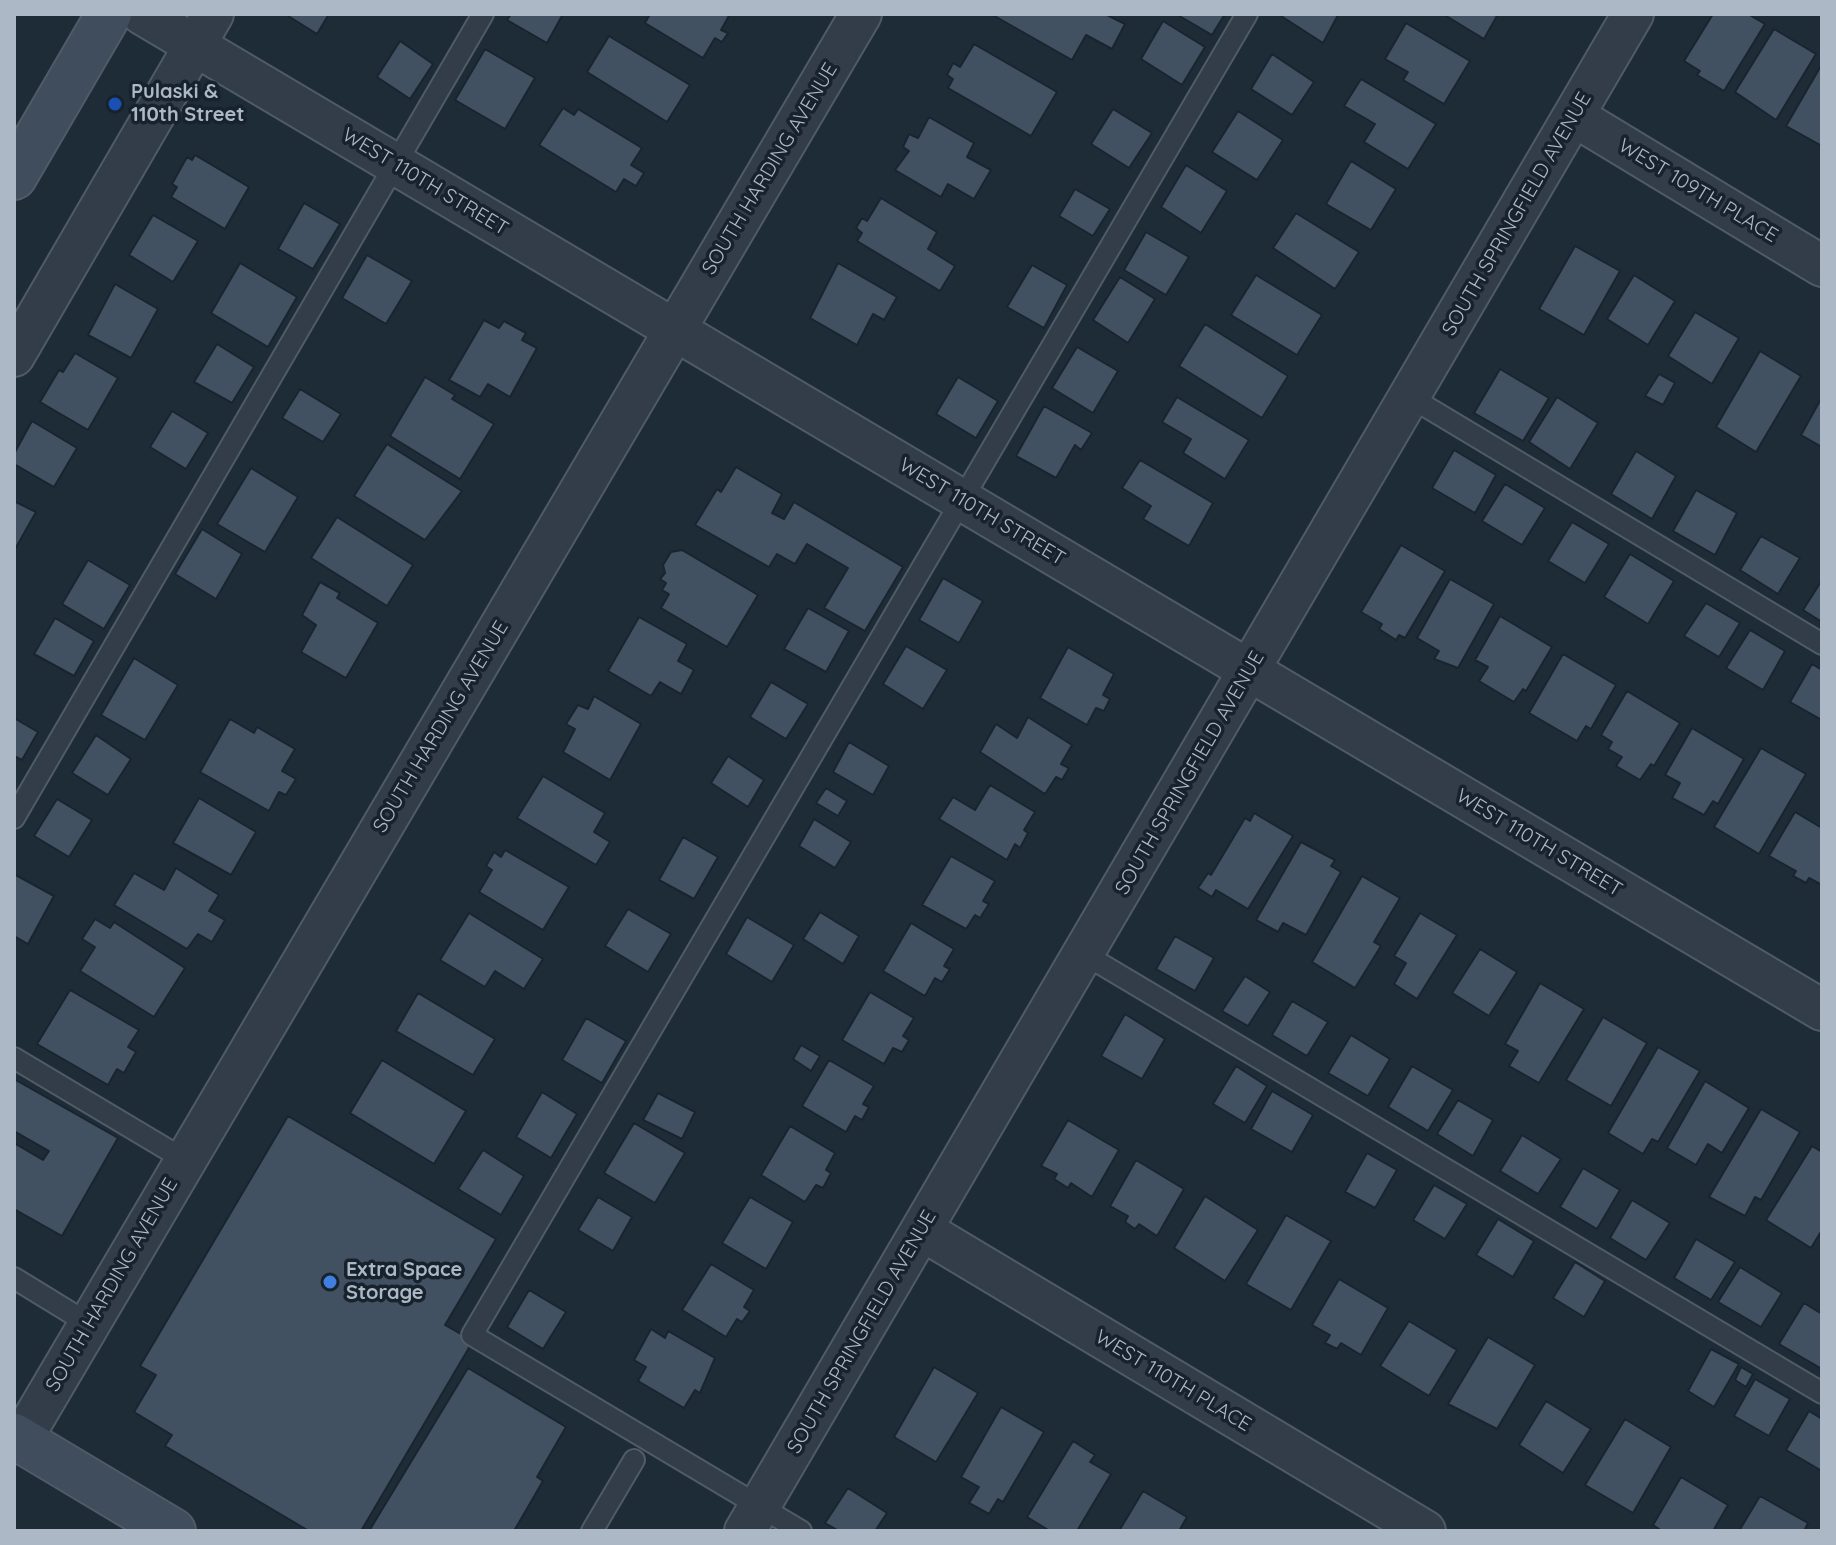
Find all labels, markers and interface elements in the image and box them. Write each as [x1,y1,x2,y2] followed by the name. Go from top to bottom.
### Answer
[697,59,843,279] street label: SOUTH HARDING AVENUE
[131,80,244,127] place label: Pulaski & 110th Street
[1437,88,1597,340] street label: SOUTH SPRINGFIELD AVENUE
[106,95,124,113] marker: Pulaski & 110th Street
[338,123,512,241] street label: WEST 110TH STREET
[1614,134,1782,248] street label: WEST 109TH PLACE
[895,453,1069,571] street label: WEST 110TH STREET
[368,617,514,837] street label: SOUTH HARDING AVENUE
[1110,647,1270,899] street label: SOUTH SPRINGFIELD AVENUE
[1452,784,1626,902] street label: WEST 110TH STREET
[41,1174,183,1396] street label: SOUTH HARDING AVENUE
[782,1206,942,1458] street label: SOUTH SPRINGFIELD AVENUE
[346,1258,462,1305] place label: Extra Space Storage
[321,1273,339,1291] marker: Extra Space Storage
[1091,1325,1255,1437] street label: WEST 110TH PLACE

